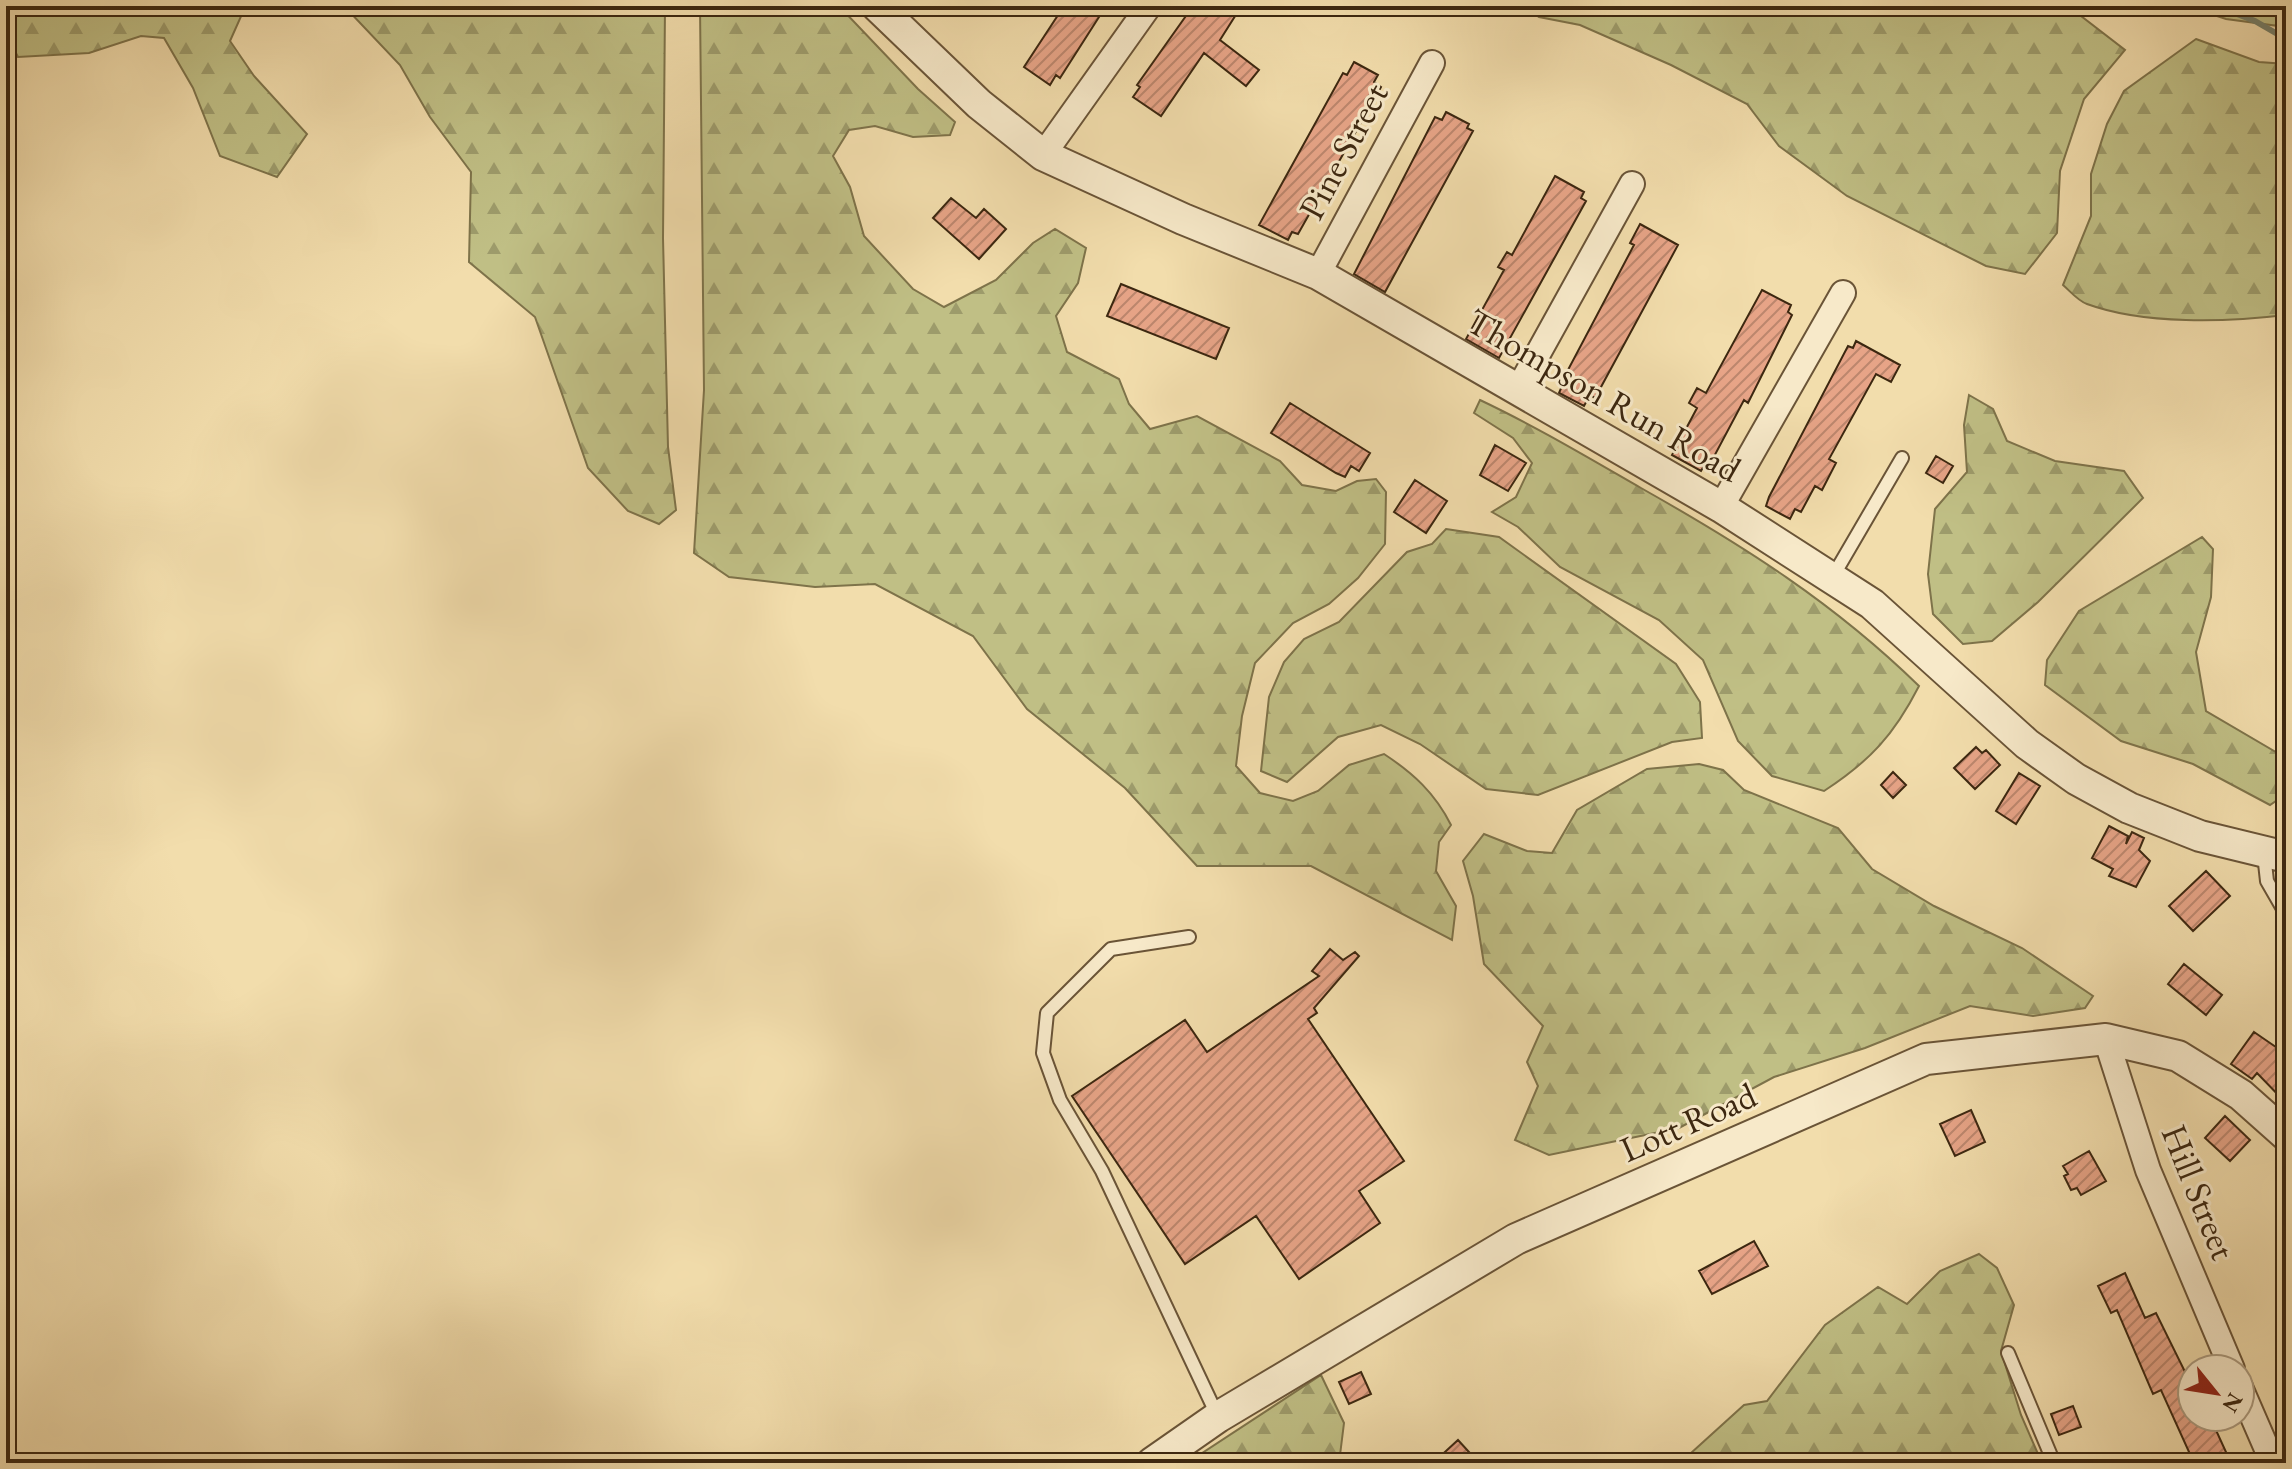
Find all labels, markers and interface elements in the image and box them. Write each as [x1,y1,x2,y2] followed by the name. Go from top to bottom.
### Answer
[1287,74,1399,227] street label: Pine Street
[1458,297,1750,493] street label: Thompson Run Road
[1613,1071,1764,1173] street label: Lott Road
[2151,1118,2248,1267] street label: Hill Street
[2176,1353,2256,1433] north arrow
[2216,1388,2250,1418] text: N

